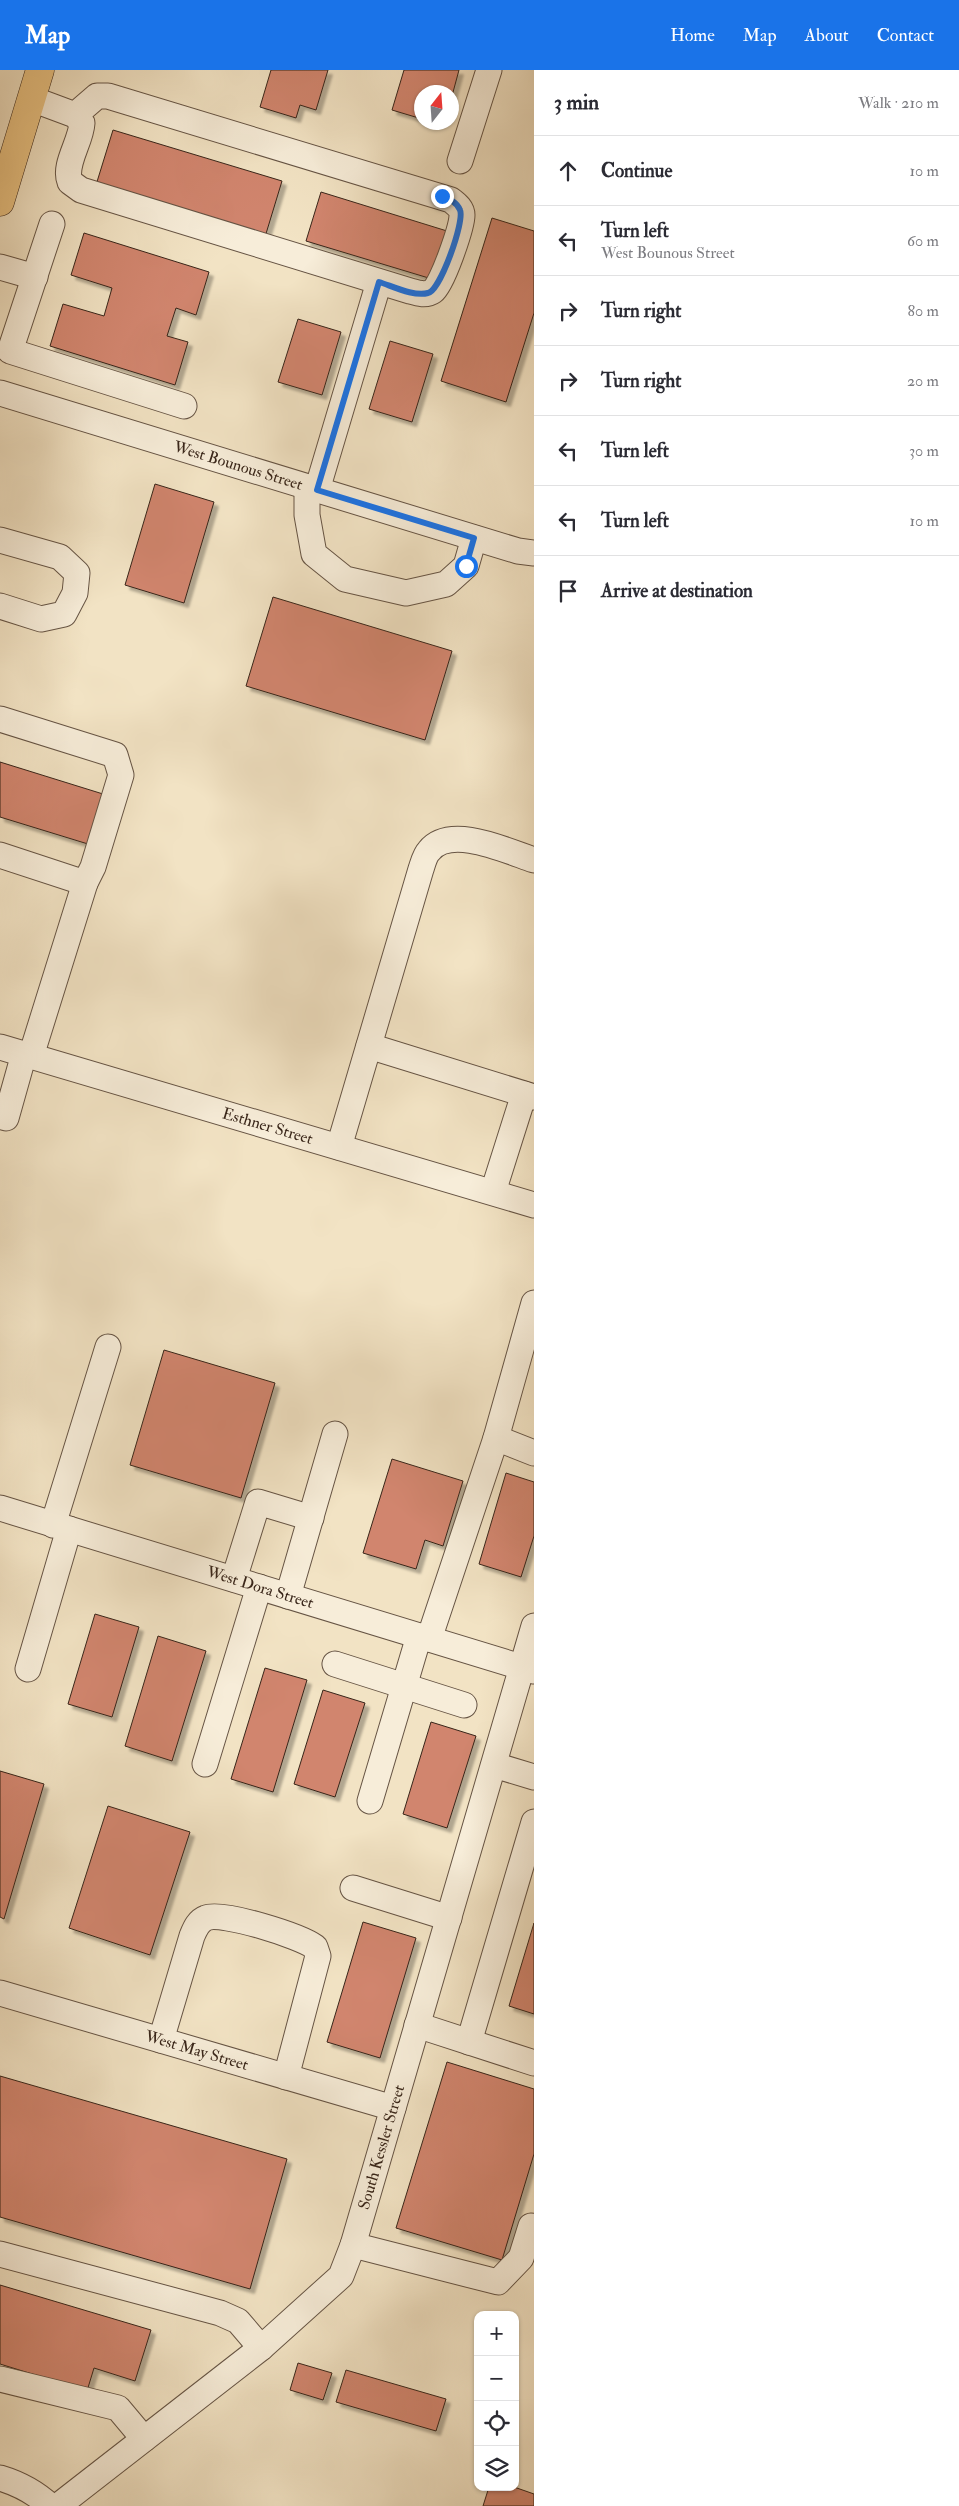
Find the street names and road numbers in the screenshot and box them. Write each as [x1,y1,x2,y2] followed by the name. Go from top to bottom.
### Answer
[170,436,305,495] street label: West Bounous Street
[220,1103,315,1149] street label: Esthner Street
[203,1561,316,1613] street label: West Dora Street
[142,2026,251,2075] street label: West May Street
[354,2082,409,2212] street label: South Kessler Street

